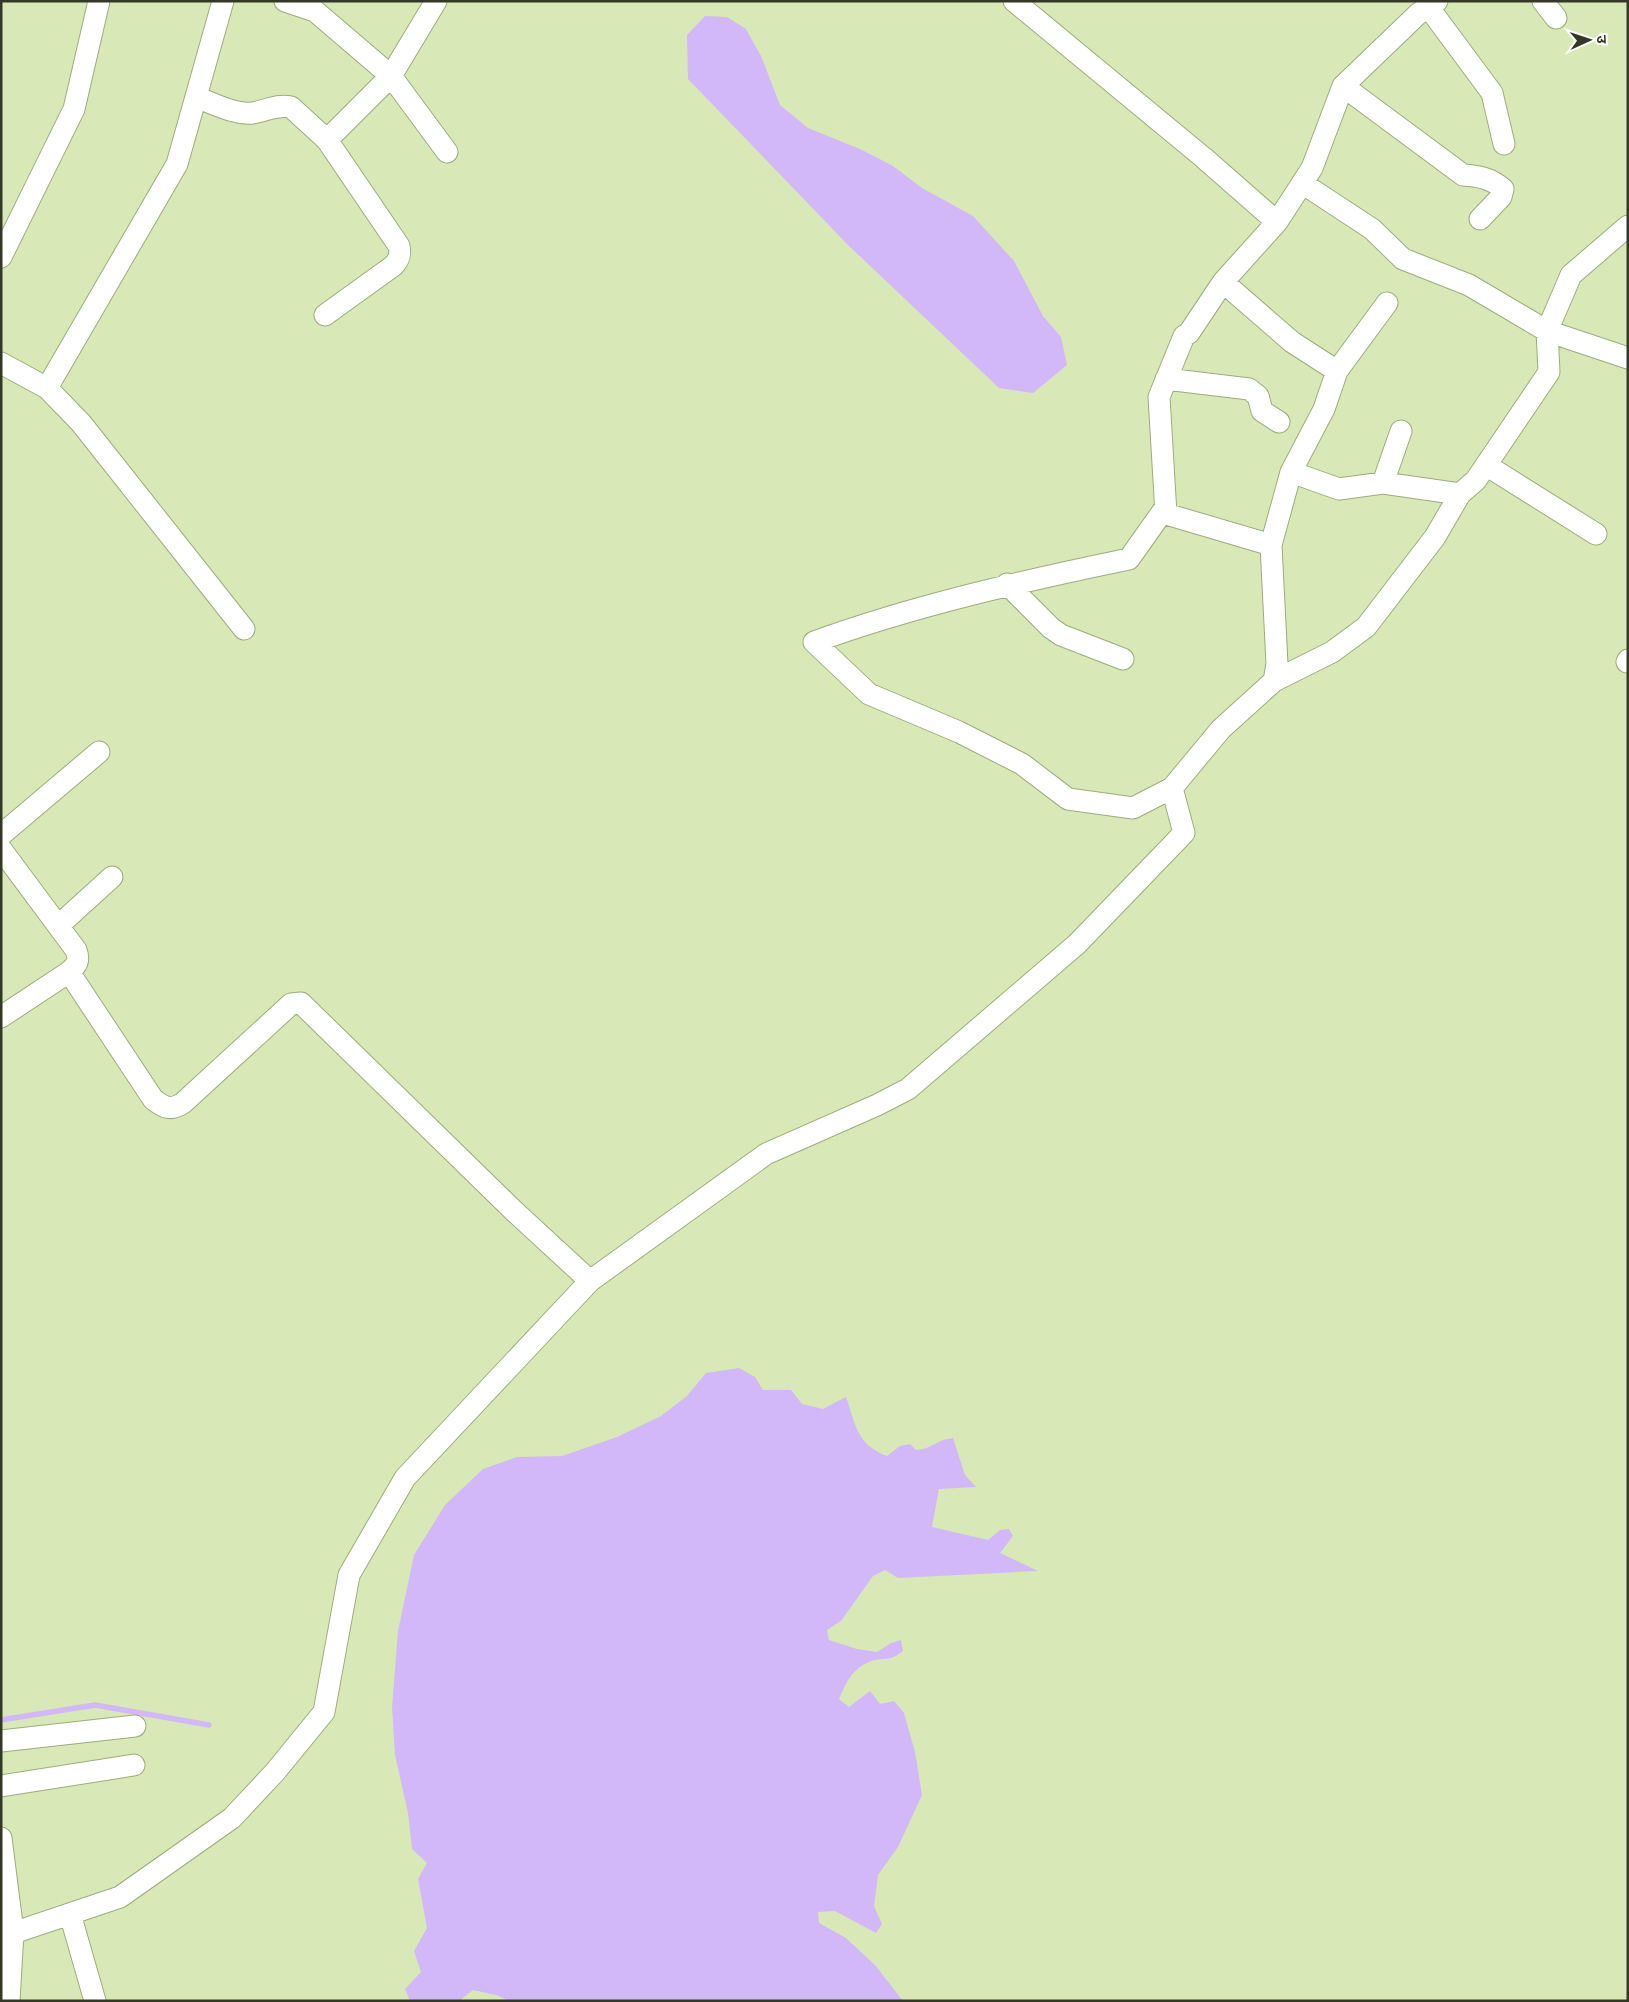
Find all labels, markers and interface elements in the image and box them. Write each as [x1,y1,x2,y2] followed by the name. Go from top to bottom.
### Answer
[1564,15,1614,65] north arrow
[1594,35,1610,45] text: उ

